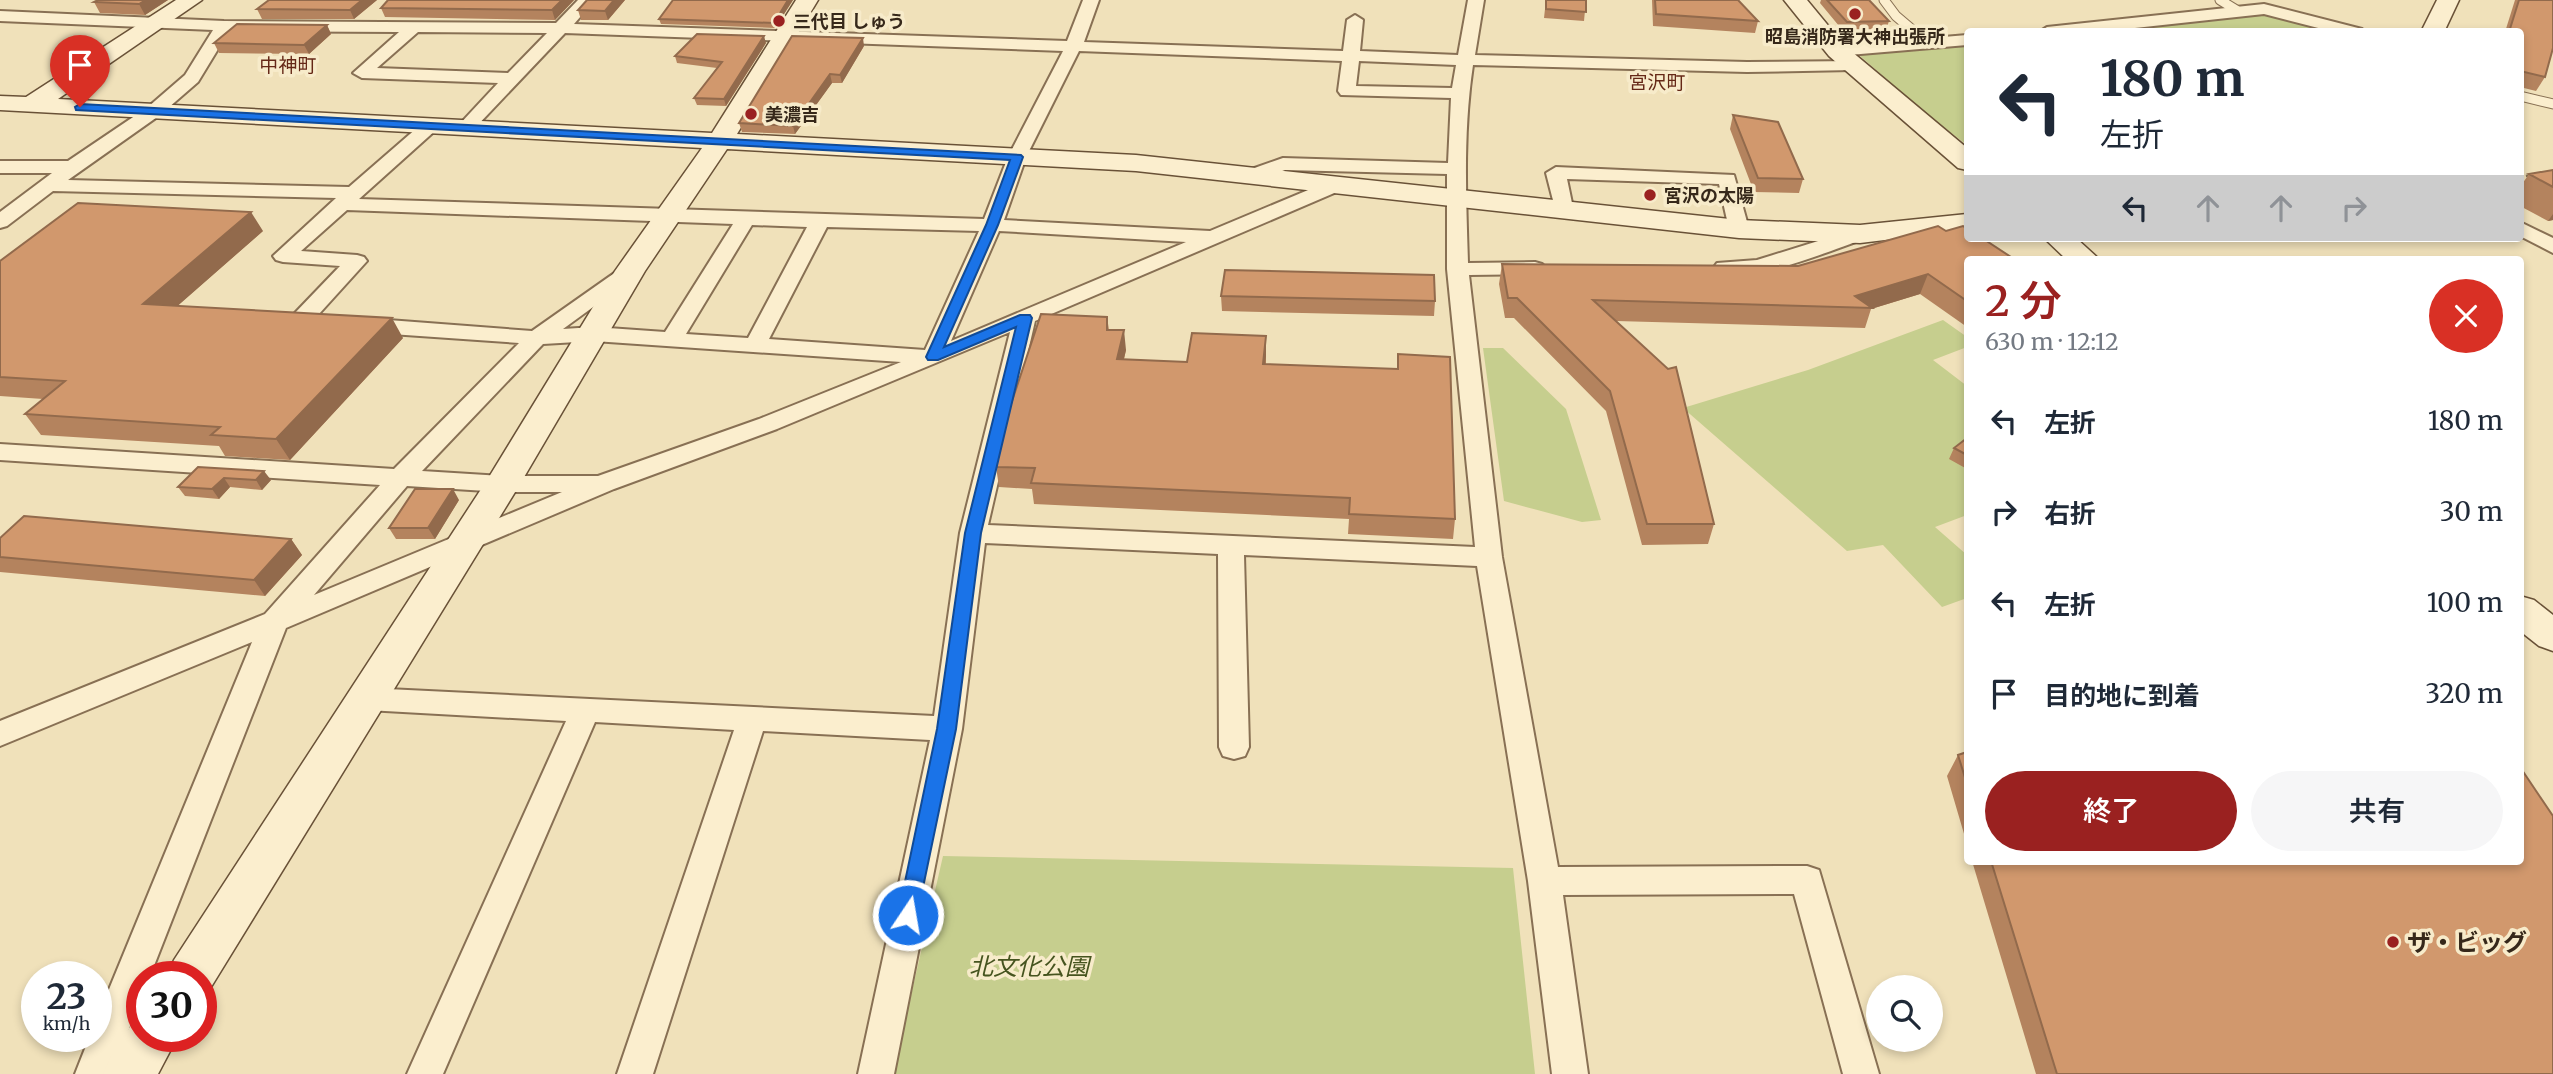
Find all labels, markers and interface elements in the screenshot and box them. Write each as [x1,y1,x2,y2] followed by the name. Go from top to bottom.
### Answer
[1847,6,1863,22] marker: 昭島消防署大神出張所
[793,10,905,33] place label: 三代目 しゅう
[771,13,787,29] marker: 三代目 しゅう
[1765,25,1945,48] place label: 昭島消防署大神出張所
[50,35,110,107] pin
[61,46,99,84] icon: arrive
[2100,48,2245,109] text: 180 m
[259,53,317,77] district label: 中神町
[1985,56,2076,147] icon: left
[1628,70,1686,94] district label: 宮沢町
[765,103,819,126] place label: 美濃吉
[743,106,759,122] marker: 美濃吉
[2100,115,2164,155] text: 左折
[1664,184,1754,207] place label: 宮沢の太陽
[1642,187,1658,203] marker: 宮沢の太陽
[2116,189,2154,227] icon: left
[2189,189,2227,227] icon: ahead
[2262,189,2300,227] icon: ahead
[2335,189,2373,227] icon: right
[1985,275,2062,327] text: 2 分
[2429,279,2503,353] button: close
[1985,327,2119,356] text: 630 m · 12:12
[1985,402,2023,440] icon: left
[2428,404,2503,437] text: 180 m
[2044,406,2096,439] text: 左折
[1985,493,2023,531] icon: right
[2440,495,2503,528] text: 30 m
[2044,497,2096,530] text: 右折
[1985,584,2023,622] icon: left
[2427,586,2503,619] text: 100 m
[2044,588,2096,621] text: 左折
[1985,675,2023,713] icon: arrive
[2425,677,2503,710] text: 320 m
[2044,679,2200,712] text: 目的地に到着
[1985,771,2237,851] button: 終了
[2251,771,2503,851] button: 共有
[871,878,945,952] position arrow
[2407,927,2527,958] place label: ザ・ビッグ
[2385,934,2401,950] marker: ザ・ビッグ
[969,951,1092,982] park label: 北文化公園
[126,961,217,1052] speed limit sign: 30
[47,975,86,1019] text: 23
[1866,975,1943,1052] map controls
[1866,975,1943,1052] button: search
[43,1012,90,1035] text: km/h

